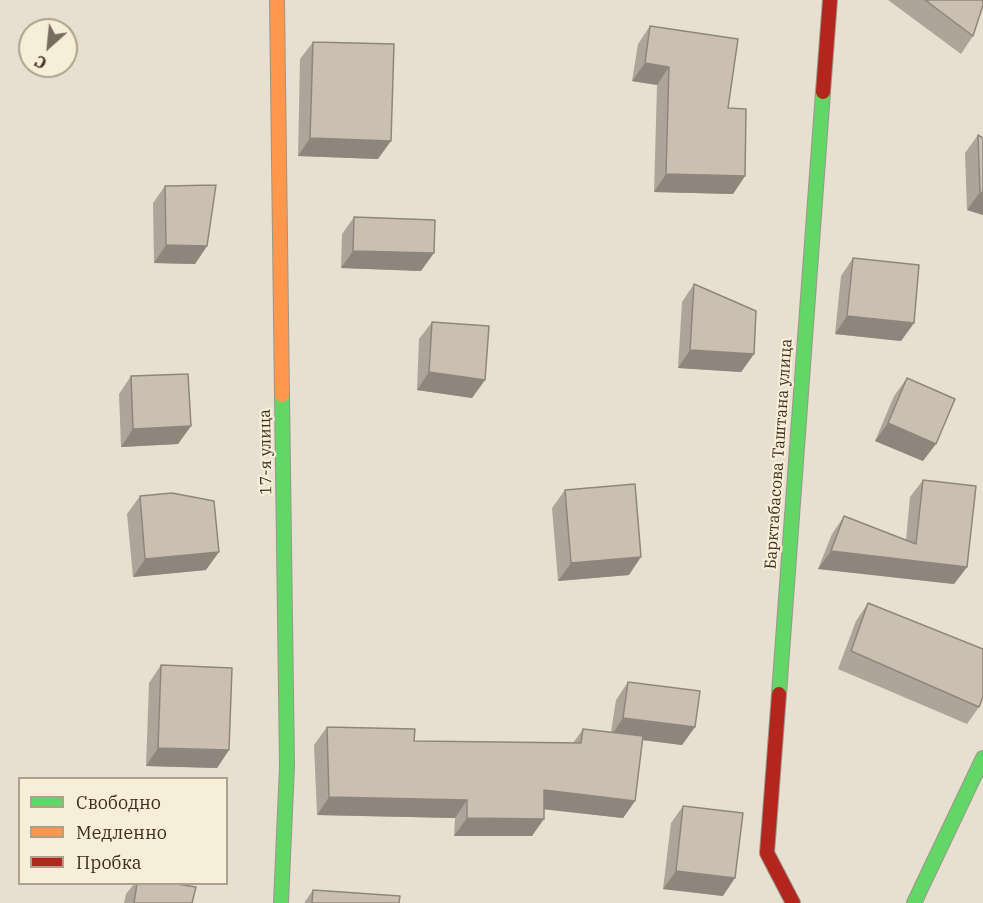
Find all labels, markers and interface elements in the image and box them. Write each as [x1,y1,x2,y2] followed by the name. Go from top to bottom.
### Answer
[18,18,78,78] north arrow
[31,51,50,74] text: С
[761,338,797,570] street label: Барктабасова Таштана улица
[256,409,276,495] street label: 17-я улица
[18,777,228,885] legend
[76,791,161,814] text: Свободно
[76,821,167,844] text: Медленно
[76,851,142,874] text: Пробка

